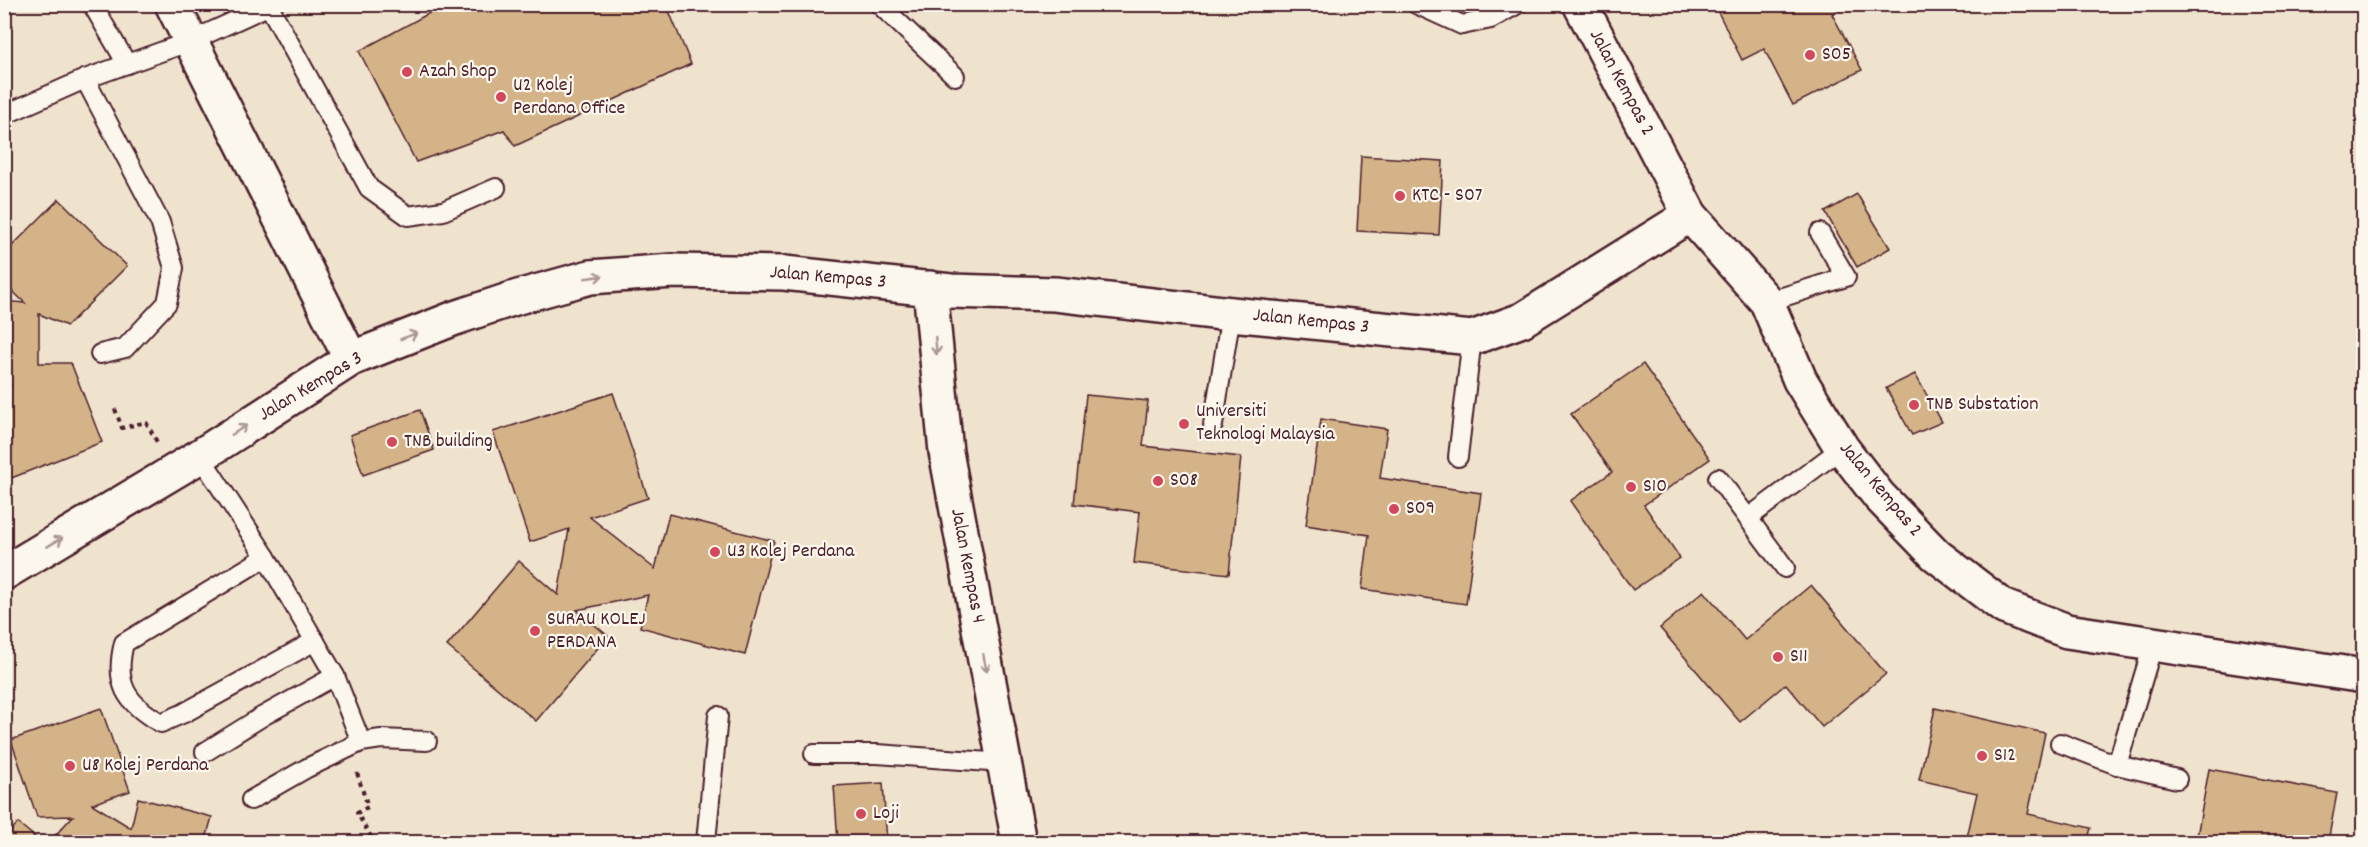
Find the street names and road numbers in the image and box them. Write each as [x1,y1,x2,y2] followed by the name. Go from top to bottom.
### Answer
[1581,25,1661,141] street label: Jalan Kempas 2
[769,259,887,297] street label: Jalan Kempas 3
[1251,302,1371,342] street label: Jalan Kempas 3
[254,345,368,429] street label: Jalan Kempas 3
[1832,436,1928,544] street label: Jalan Kempas 2
[942,506,992,626] street label: Jalan Kempas 4

